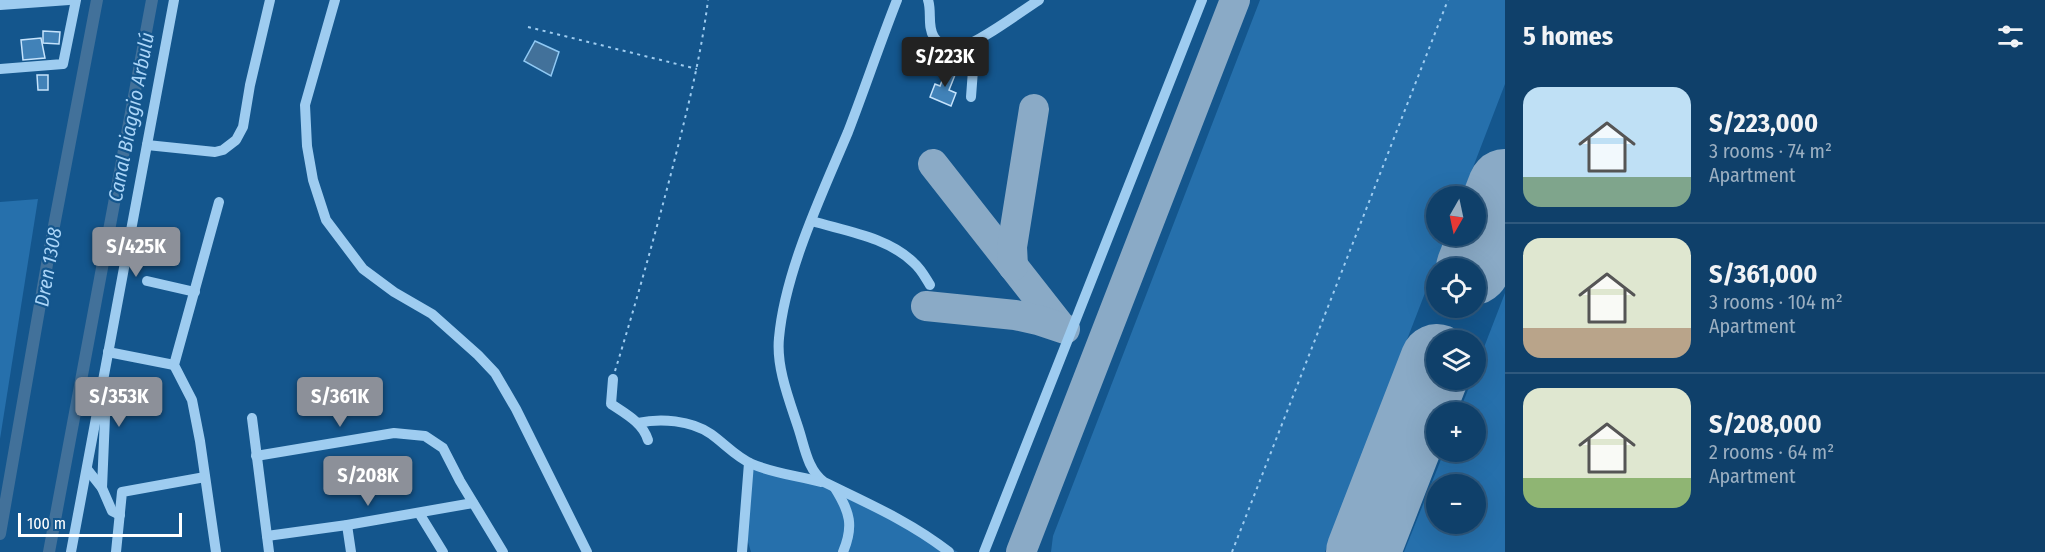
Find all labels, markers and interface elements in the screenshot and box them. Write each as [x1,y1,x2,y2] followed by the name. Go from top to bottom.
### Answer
[1994,20,2027,53] icon: filters
[1523,21,1613,52] text: 5 homes
[103,30,159,204] water label: Canal Biaggio Arbulú
[896,37,994,88] pin: S/223K
[916,44,974,68] text: S/223K
[1709,108,1818,139] text: S/223,000
[1571,111,1643,183] icon: home
[1709,139,1832,163] text: 3 rooms · 74 m²
[1709,163,1796,187] text: Apartment
[1426,186,1486,246] north arrow
[1426,186,1486,534] map controls
[29,226,67,308] water label: Dren 1308
[87,227,185,278] pin: S/425K
[106,234,166,258] text: S/425K
[1426,258,1486,318] button: locate
[1709,259,1818,290] text: S/361,000
[1571,262,1643,334] icon: home
[1709,290,1843,314] text: 3 rooms · 104 m²
[1709,314,1796,338] text: Apartment
[1426,330,1486,390] button: layers
[70,377,168,428] pin: S/353K
[291,377,389,428] pin: S/361K
[89,384,149,408] text: S/353K
[311,384,369,408] text: S/361K
[1426,402,1486,462] button: +
[1709,409,1822,440] text: S/208,000
[1571,412,1643,484] icon: home
[1709,440,1834,464] text: 2 rooms · 64 m²
[319,456,417,507] pin: S/208K
[337,463,399,487] text: S/208K
[1709,464,1796,488] text: Apartment
[1426,474,1486,534] button: −
[18,510,182,538] scale bar
[27,514,66,533] text: 100 m

